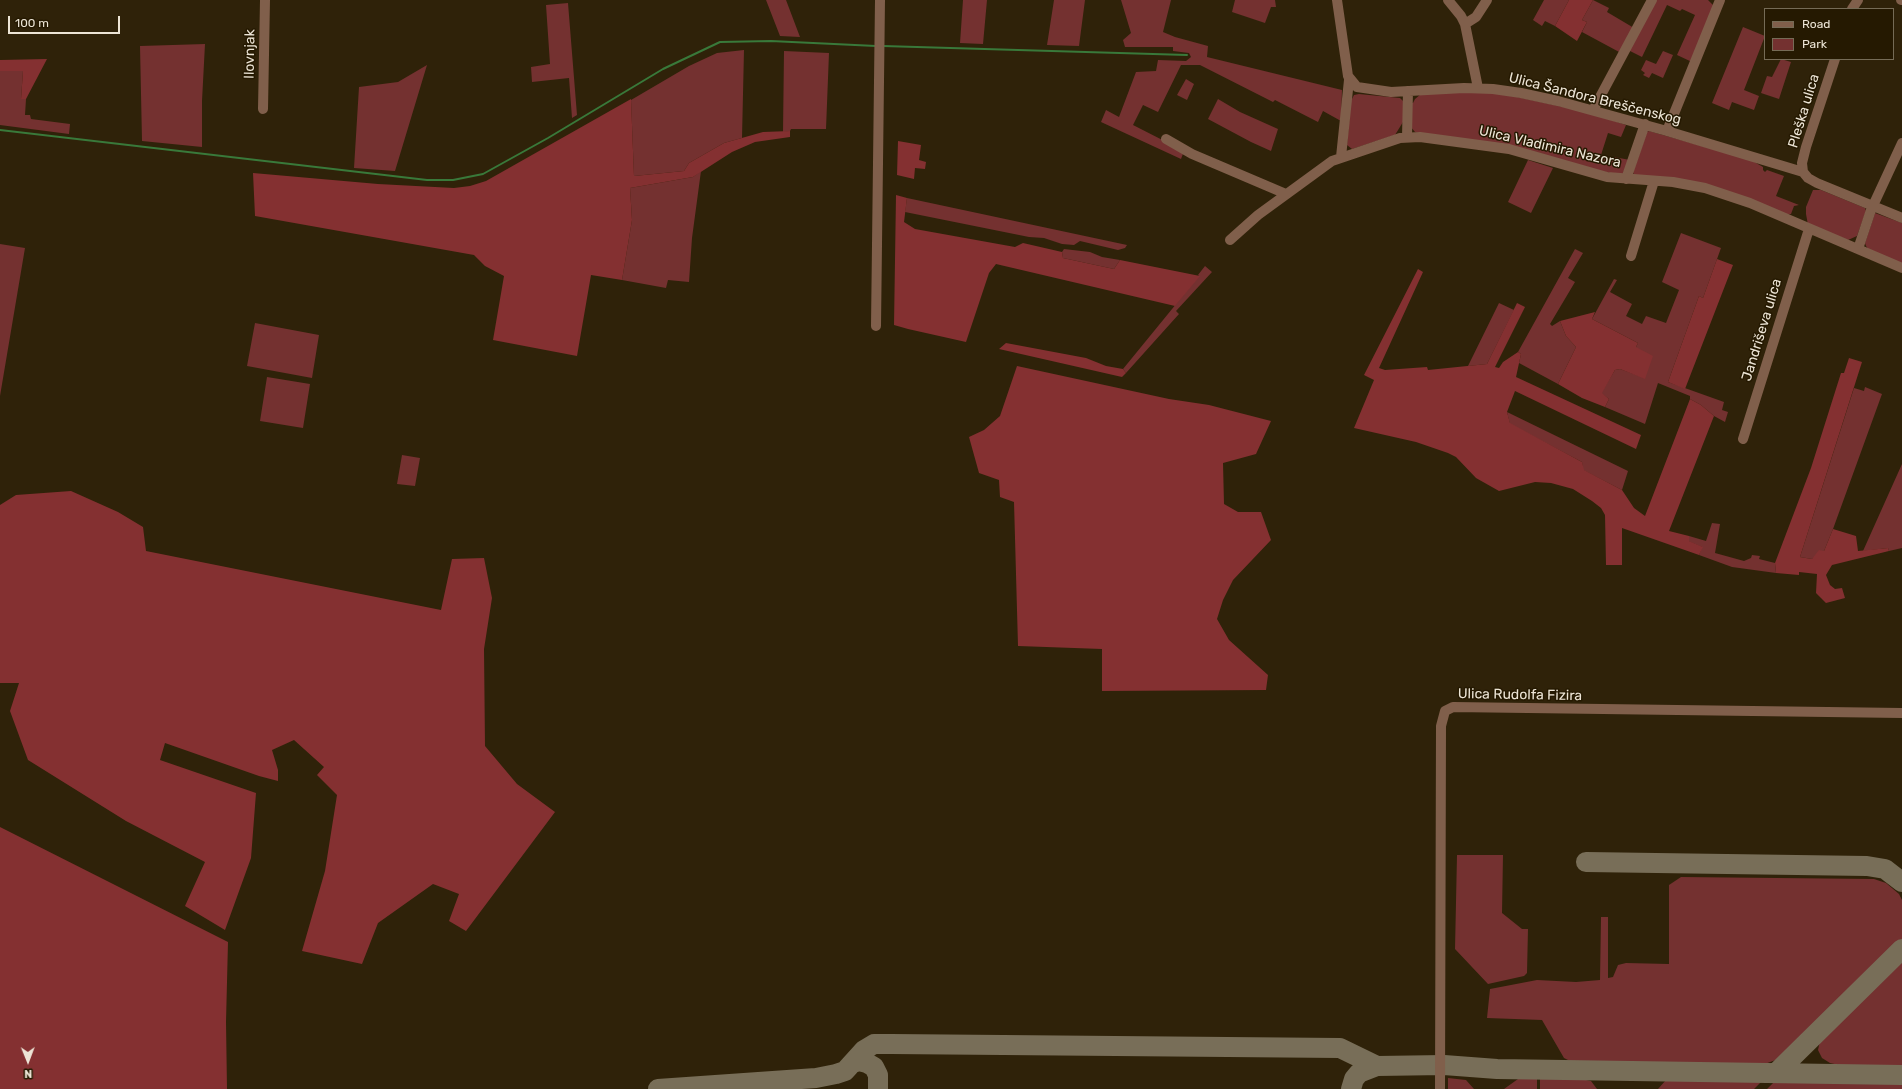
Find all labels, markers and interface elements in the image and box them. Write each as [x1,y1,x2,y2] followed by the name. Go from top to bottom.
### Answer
[10,8,122,34] scale bar
[1764,8,1894,60] legend
[15,16,49,30] text: 100 m
[1802,17,1830,31] text: Road
[241,29,259,79] street label: Ilovnjak
[1802,37,1827,51] text: Park
[1507,69,1683,129] street label: Ulica Šandora Breščenskog
[1785,72,1823,150] street label: Pleška ulica
[1477,122,1623,172] street label: Ulica Vladimira Nazora
[1738,277,1786,383] street label: Jandriševa ulica
[1458,686,1582,704] street label: Ulica Rudolfa Fizira
[8,1041,48,1081] north arrow
[24,1067,32,1080] text: N

